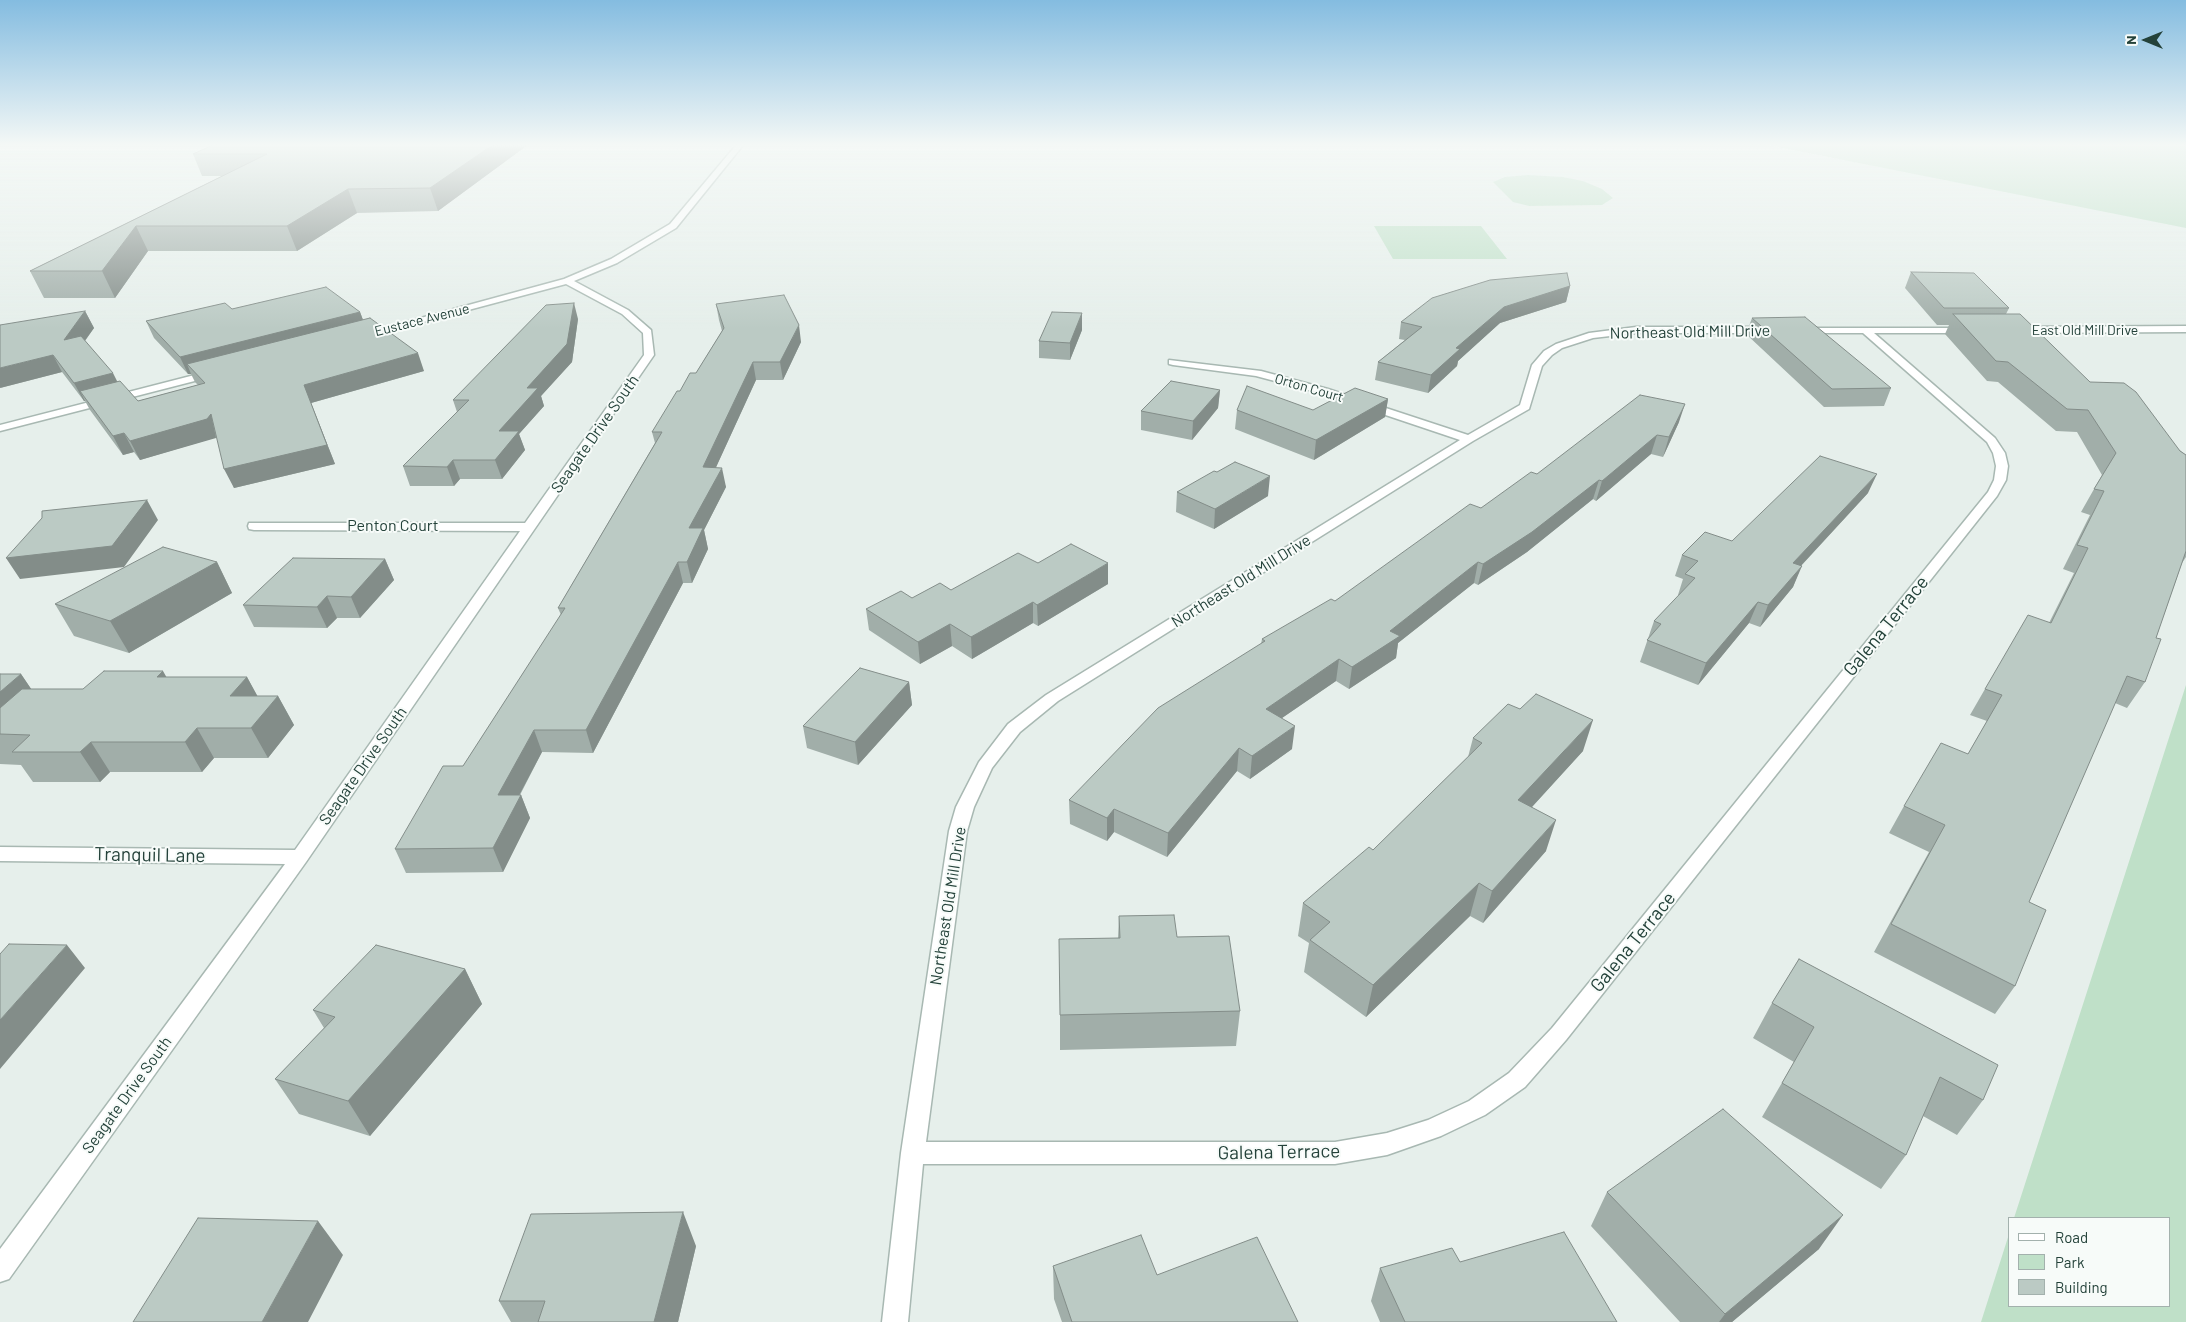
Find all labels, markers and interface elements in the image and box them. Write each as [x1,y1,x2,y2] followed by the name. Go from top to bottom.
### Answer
[2121,15,2171,65] north arrow
[2122,35,2139,45] text: N
[373,300,471,340] street label: Eustace Avenue
[1610,321,1770,343] street label: Northeast Old Mill Drive
[2032,322,2138,338] street label: East Old Mill Drive
[1273,370,1345,406] street label: Orton Court
[547,371,643,497] street label: Seagate Drive South
[347,516,439,536] street label: Penton Court
[1168,530,1314,632] street label: Northeast Old Mill Drive
[1839,571,1933,681] street label: Galena Terrace
[315,703,411,829] street label: Seagate Drive South
[926,825,970,987] street label: Northeast Old Mill Drive
[94,843,206,867] street label: Tranquil Lane
[1586,887,1680,997] street label: Galena Terrace
[78,1033,176,1157] street label: Seagate Drive South
[1218,1140,1340,1164] street label: Galena Terrace
[2008,1217,2171,1307] legend
[2055,1228,2088,1246] text: Road
[2055,1253,2084,1271] text: Park
[2055,1278,2108,1296] text: Building

